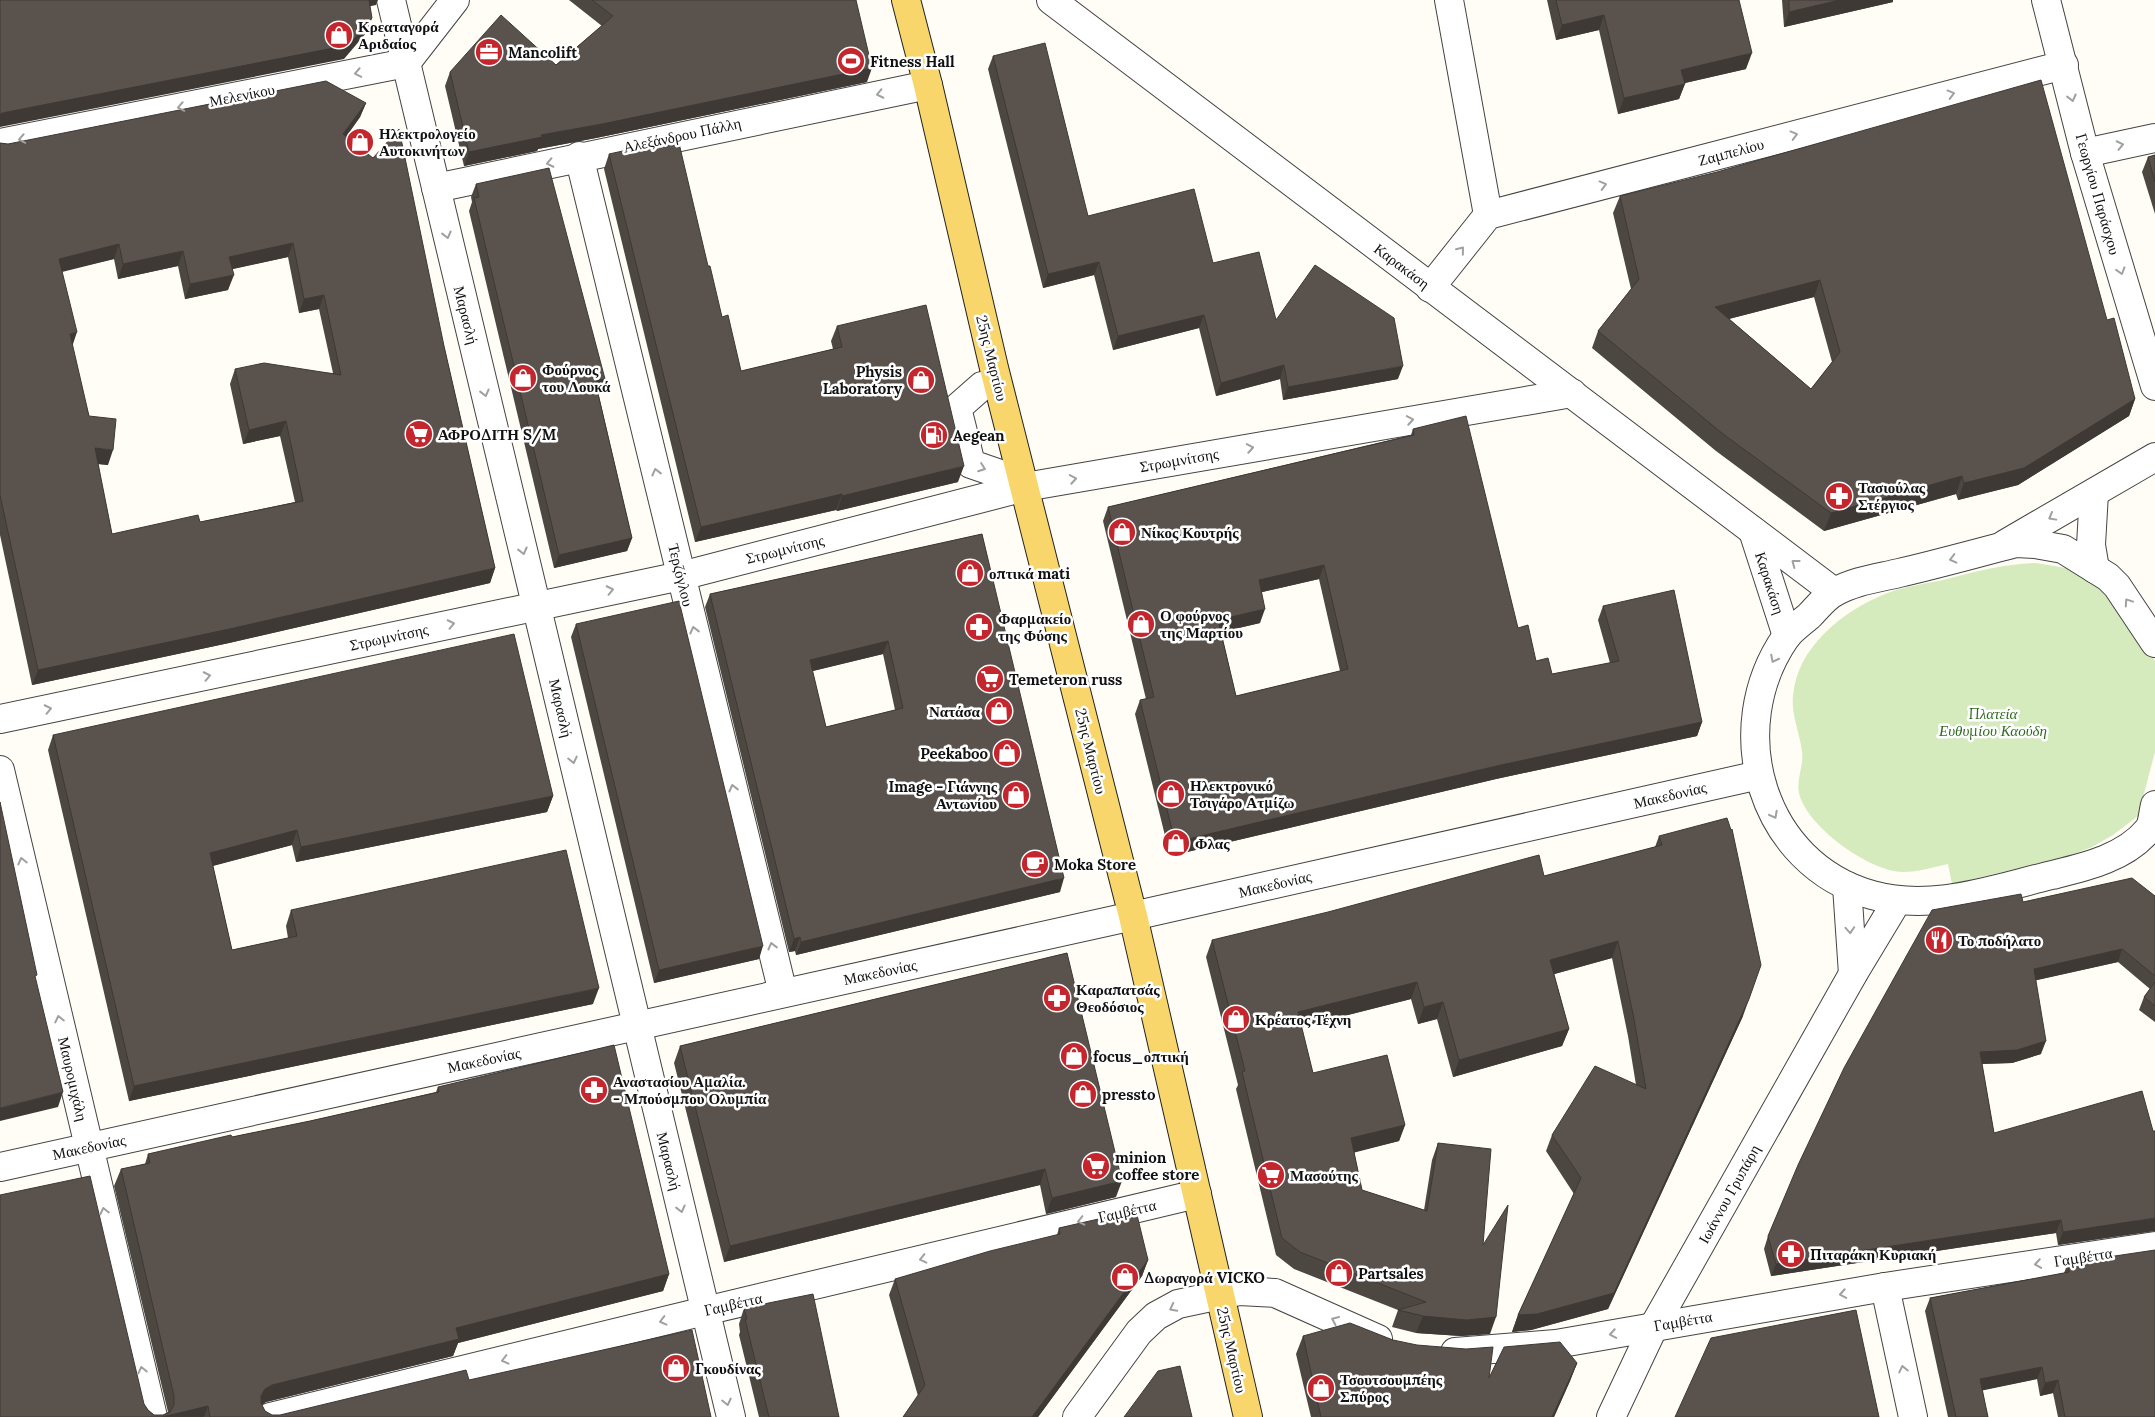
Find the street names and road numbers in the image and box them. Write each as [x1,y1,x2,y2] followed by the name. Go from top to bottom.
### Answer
[208,79,276,111] street label: Μελενίκου
[621,113,743,157] street label: Αλεξάνδρου Πάλλη
[2072,131,2124,257] street label: Γεωργίου Παράσχου
[1696,134,1766,170] street label: Ζαμπελίου
[1370,239,1434,293] street label: Καρακάση
[450,284,482,346] street label: Μαρασλή
[972,313,1012,403] street label: 25ης Μαρτίου
[1138,444,1220,476] street label: Στρωμνίτσης
[744,530,826,568] street label: Στρωμνίτσης
[664,542,698,608] street label: Τερζόγλου
[1751,549,1789,617] street label: Καρακάση
[348,619,430,655] street label: Στρωμνίτσης
[545,677,577,739] street label: Μαρασλή
[1071,706,1111,796] street label: 25ης Μαρτίου
[1632,777,1708,813] street label: Μακεδονίας
[1237,866,1313,902] street label: Μακεδονίας
[842,955,918,989] street label: Μακεδονίας
[54,1035,92,1123] street label: Μαυρομιχάλη
[446,1043,522,1077] street label: Μακεδονίας
[51,1130,127,1164] street label: Μακεδονίας
[653,1130,685,1192] street label: Μαρασλή
[1694,1141,1764,1247] street label: Ιωάννου Γρυπάρη
[1096,1195,1158,1227] street label: Γαμβέττα
[2052,1243,2114,1271] street label: Γαμβέττα
[702,1288,764,1320] street label: Γαμβέττα
[1213,1305,1251,1395] street label: 25ης Μαρτίου
[1652,1306,1714,1335] street label: Γαμβέττα

